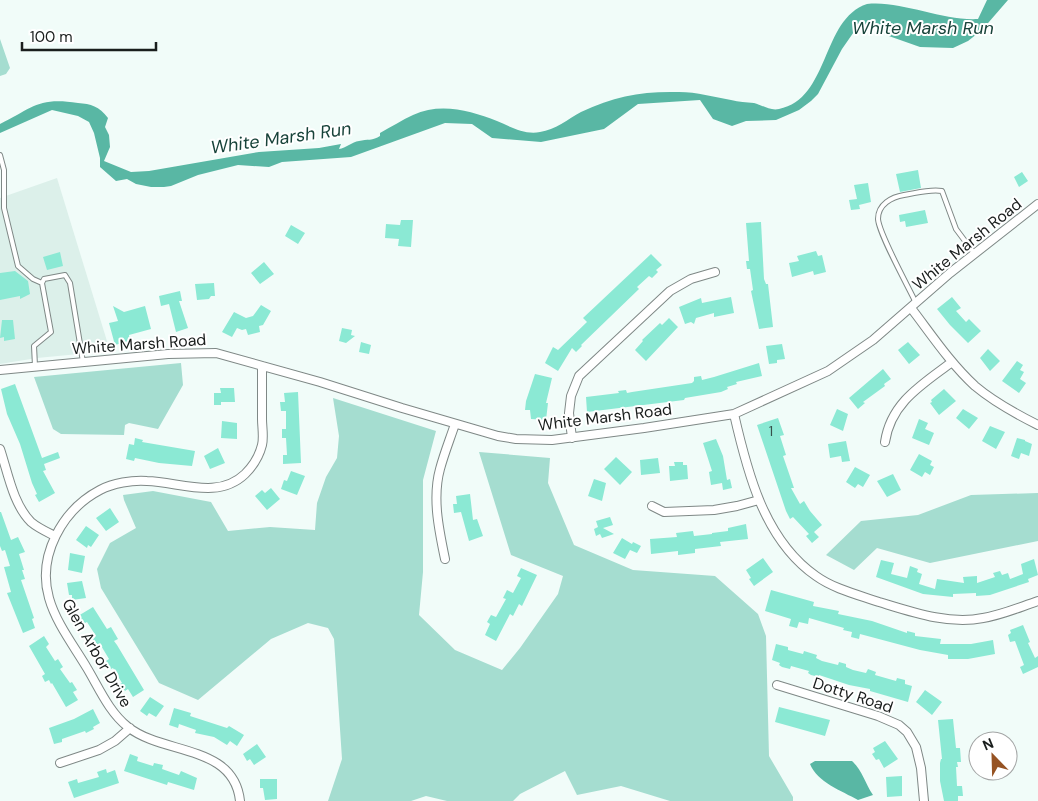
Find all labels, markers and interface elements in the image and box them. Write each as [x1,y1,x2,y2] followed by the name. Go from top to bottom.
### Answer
[852,16,994,40] water label: White Marsh Run
[22,20,156,52] scale bar
[30,27,73,47] text: 100 m
[209,116,353,160] water label: White Marsh Run
[908,193,1026,295] street label: White Marsh Road
[71,329,207,359] street label: White Marsh Road
[537,398,673,436] street label: White Marsh Road
[769,422,773,440] house number: 1
[57,595,137,711] street label: Glen Arbor Drive
[810,672,896,718] street label: Dotty Road
[968,731,1018,781] north arrow
[980,734,996,754] text: N

